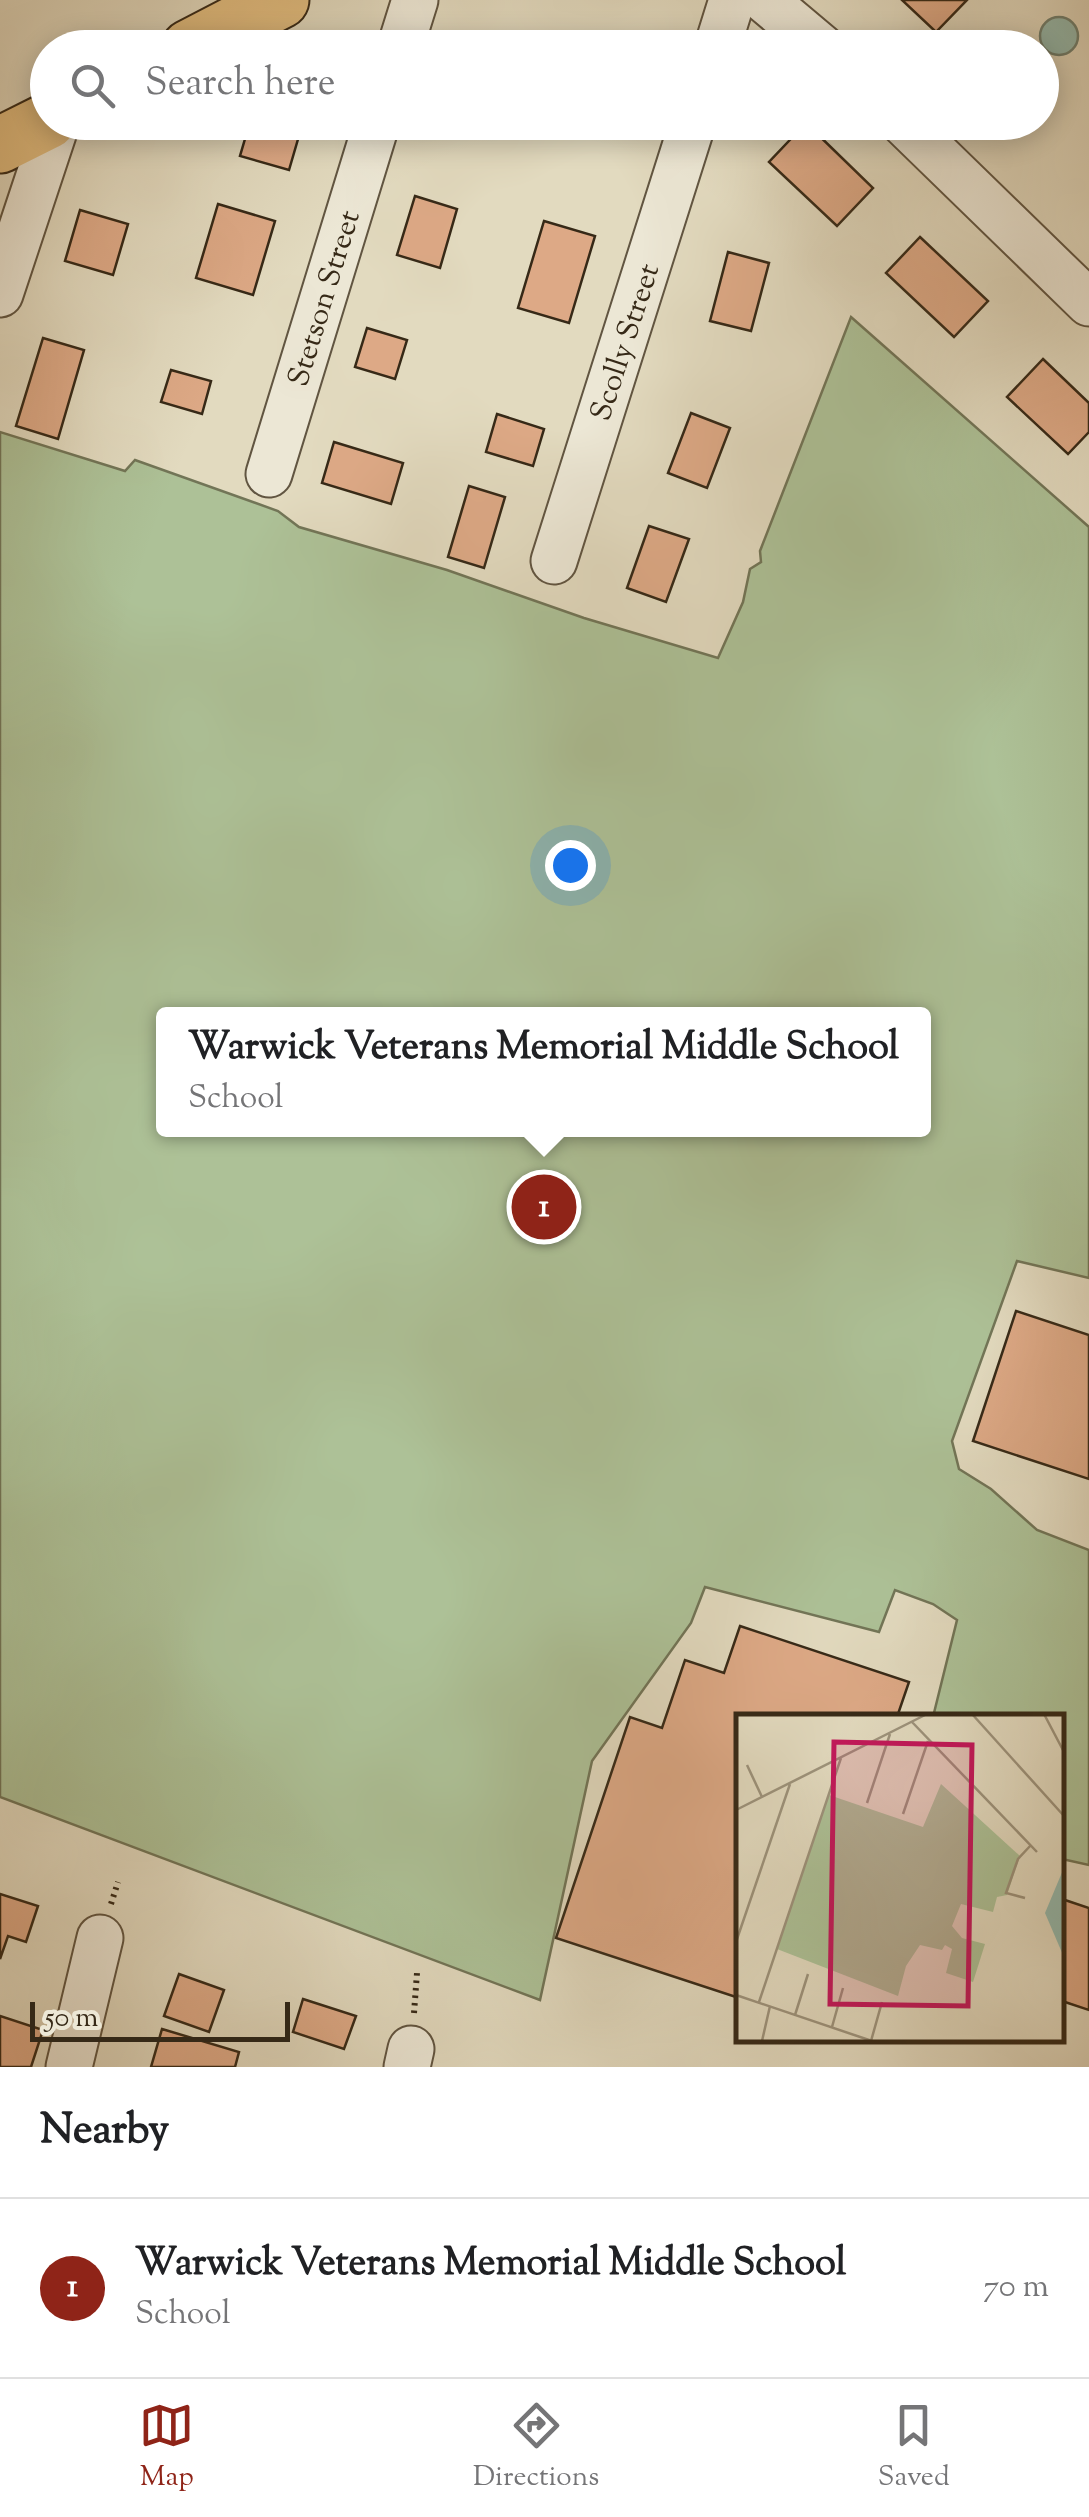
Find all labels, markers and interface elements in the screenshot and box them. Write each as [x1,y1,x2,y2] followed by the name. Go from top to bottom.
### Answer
[30,30,1059,140] search box
[65,58,120,113] icon: search
[145,58,336,112] text: Search here
[278,205,373,392] street label: Stetson Street
[581,259,672,427] street label: Scolly Street
[545,840,596,891] your location
[156,1007,931,1137] popup
[188,1022,899,1076] text: Warwick Veterans Memorial Middle School
[188,1076,284,1122] text: School
[512,1170,576,1244] pin: 1
[736,1714,1064,2042] inset map
[30,1997,290,2042] scale bar
[45,1999,99,2039] text: 50 m
[40,2102,169,2162] text: Nearby
[135,2238,846,2292] text: Warwick Veterans Memorial Middle School
[67,2265,78,2311] text: 1
[983,2265,1049,2311] text: 70 m
[135,2292,231,2338] text: School
[139,2398,194,2498] tab: Map
[473,2398,599,2498] tab: Directions
[878,2398,950,2498] tab: Saved

